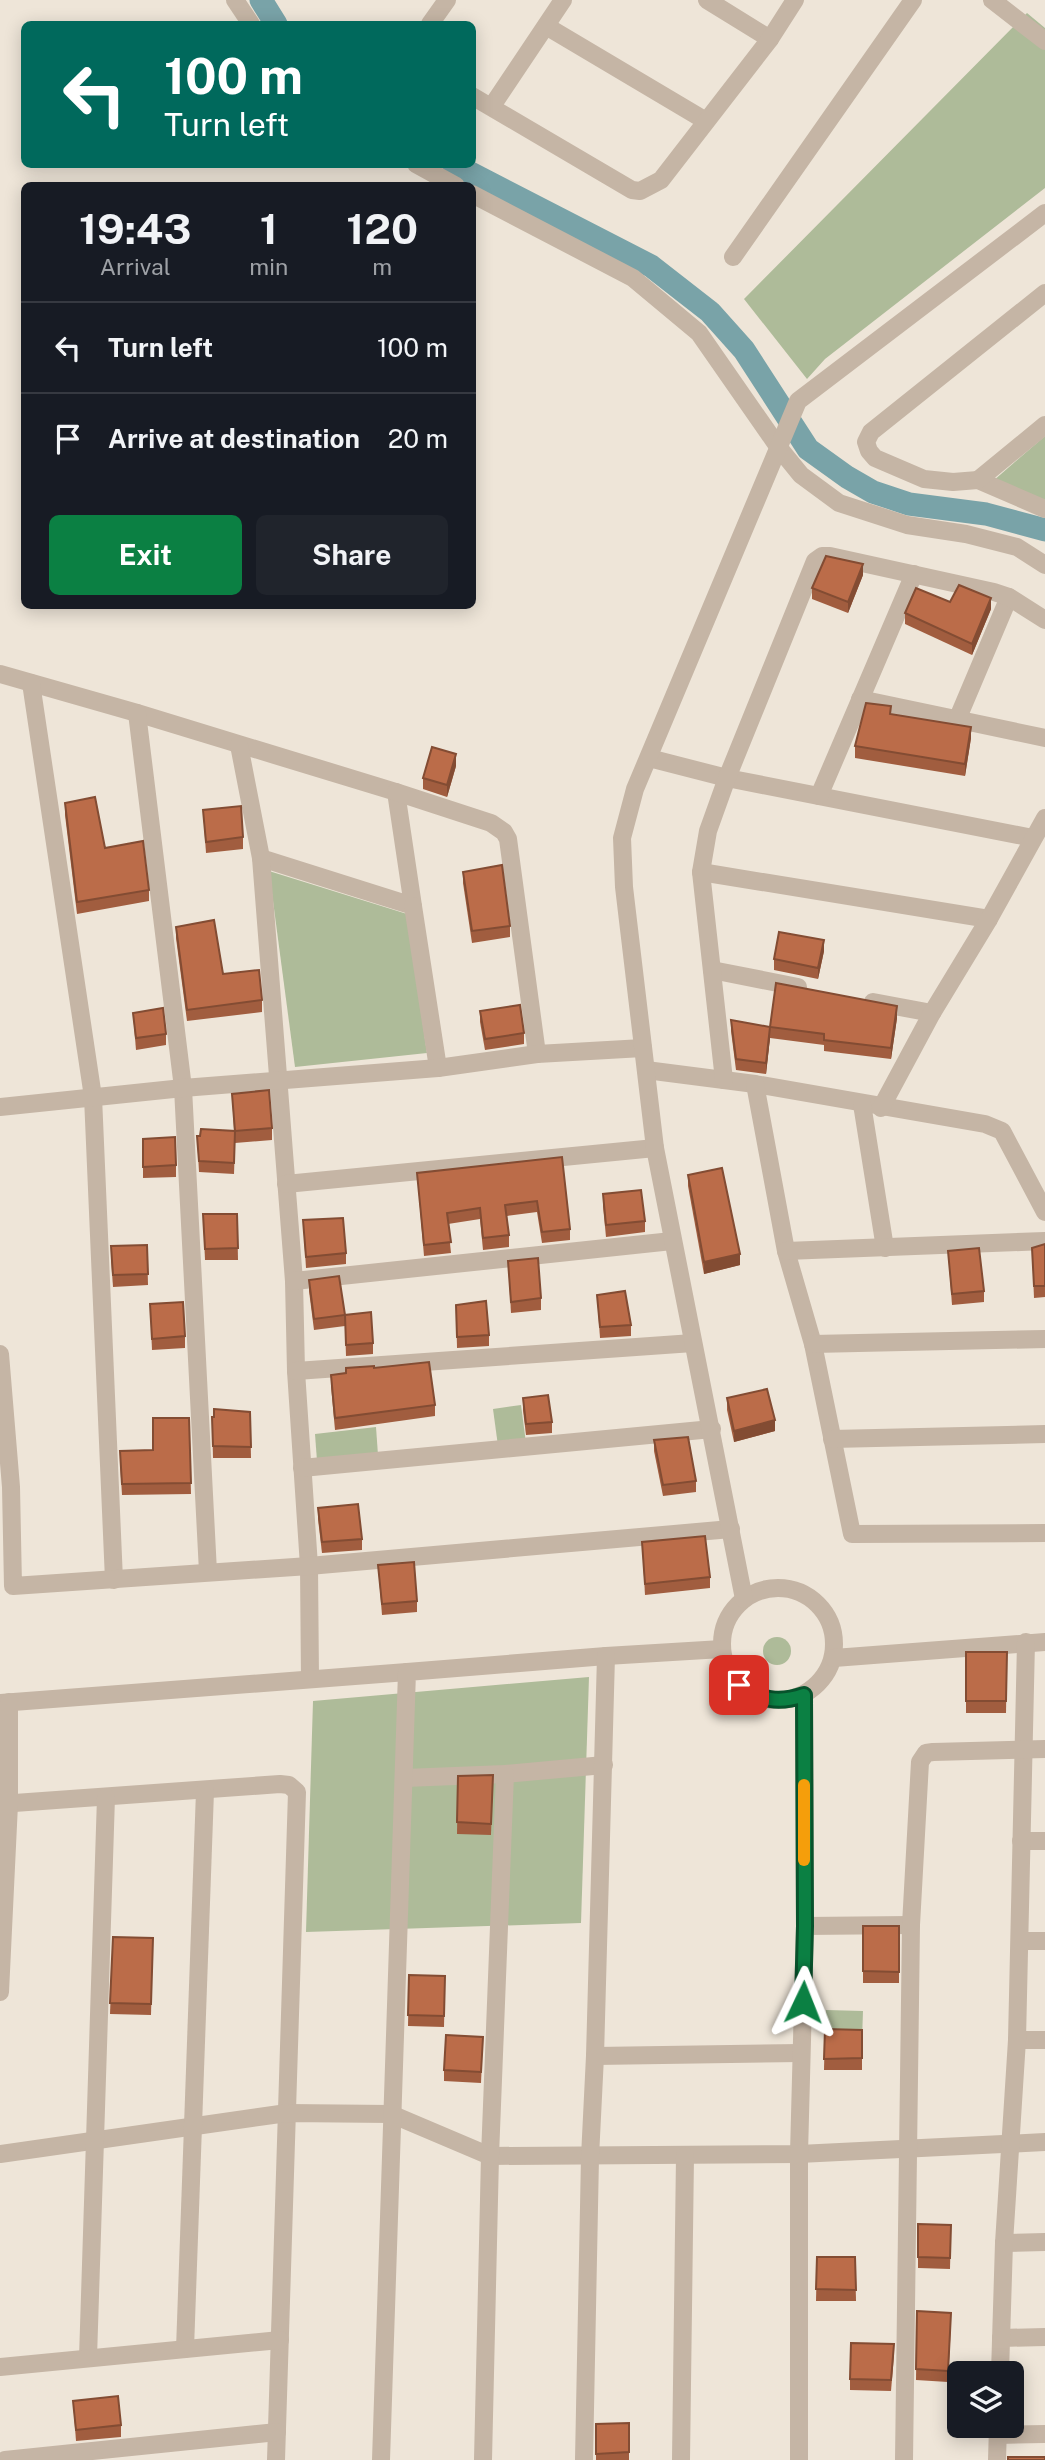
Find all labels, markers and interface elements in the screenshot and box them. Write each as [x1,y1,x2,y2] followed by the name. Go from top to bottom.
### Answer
[164,47,303,105] text: 100 m
[49,49,140,140] icon: left
[164,106,289,143] text: Turn left
[79,204,191,253] text: 19:43
[260,204,278,253] text: 1
[346,204,418,253] text: 120
[100,253,171,280] text: Arrival
[249,253,288,280] text: min
[372,253,392,280] text: m
[49,329,87,367] icon: left
[108,332,213,363] text: Turn left
[377,332,448,363] text: 100 m
[49,420,87,458] icon: arrive
[108,423,360,454] text: Arrive at destination
[388,423,448,454] text: 20 m
[49,515,242,595] button: Exit
[256,515,448,595] button: Share
[709,1655,769,1715] pin
[720,1666,758,1704] icon: arrive
[766,1965,840,2039] position arrow
[947,2361,1024,2438] map controls
[947,2361,1024,2438] button: layers

